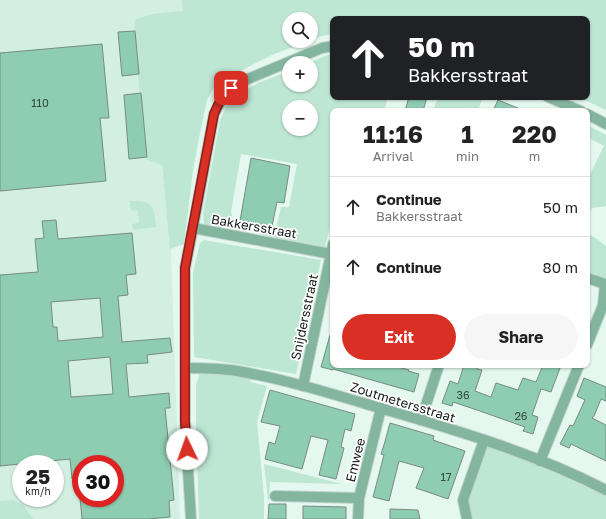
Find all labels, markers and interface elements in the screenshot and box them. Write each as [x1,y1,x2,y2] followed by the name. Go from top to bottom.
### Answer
[282,12,318,136] map controls
[282,12,318,48] button: search
[408,30,475,63] text: 50 m
[342,32,394,84] icon: ahead
[282,56,318,92] button: +
[408,64,528,86] text: Bakkersstraat
[214,71,248,105] pin
[220,77,242,99] icon: arrive
[31,96,49,109] house number: 110
[282,100,318,136] button: −
[363,119,423,148] text: 11:16
[461,119,474,148] text: 1
[512,119,557,148] text: 220
[373,148,413,164] text: Arrival
[456,148,479,164] text: min
[529,148,540,164] text: m
[376,190,442,208] text: Continue
[342,196,364,218] icon: ahead
[543,198,578,216] text: 50 m
[376,208,463,224] text: Bakkersstraat
[210,211,298,241] street label: Bakkersstraat
[342,256,364,278] icon: ahead
[376,258,442,276] text: Continue
[543,258,578,276] text: 80 m
[287,273,321,361] street label: Snijdersstraat
[342,314,456,360] button: Exit
[464,314,578,360] button: Share
[349,378,457,426] street label: Zoutmetersstraat
[456,388,470,401] house number: 36
[514,409,528,422] house number: 26
[166,428,208,470] position arrow
[342,436,368,484] street label: Emwee
[72,455,124,507] speed limit sign: 30
[26,464,50,488] text: 25
[440,470,452,483] house number: 17
[25,485,51,497] text: km/h

